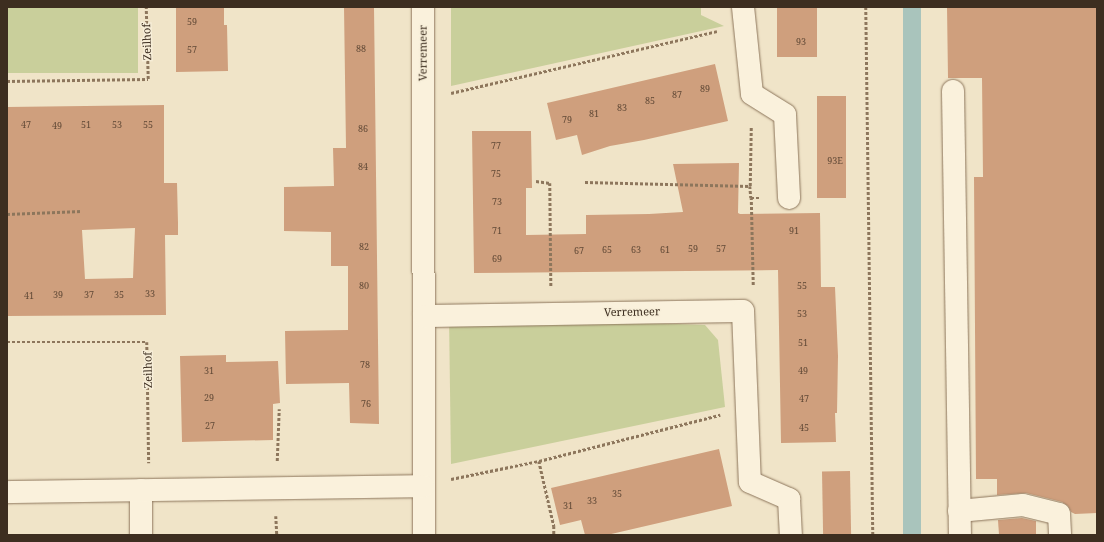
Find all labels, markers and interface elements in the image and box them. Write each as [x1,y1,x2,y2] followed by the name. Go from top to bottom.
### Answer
[187,17,197,27] house number: 59
[140,23,154,61] street label: Zeilhof
[416,25,430,81] street label: Verremeer
[796,37,806,47] house number: 93
[356,44,366,54] house number: 88
[187,45,197,55] house number: 57
[700,84,710,94] house number: 89
[672,90,682,100] house number: 87
[645,96,655,106] house number: 85
[617,103,627,113] house number: 83
[589,109,599,119] house number: 81
[562,115,572,125] house number: 79
[21,120,31,130] house number: 47
[81,120,91,130] house number: 51
[112,120,122,130] house number: 53
[143,120,153,130] house number: 55
[52,121,62,131] house number: 49
[358,124,368,134] house number: 86
[491,141,501,151] house number: 77
[827,156,843,166] house number: 93E
[358,162,368,172] house number: 84
[491,169,501,179] house number: 75
[492,197,502,207] house number: 73
[492,226,502,236] house number: 71
[789,226,799,236] house number: 91
[359,242,369,252] house number: 82
[688,244,698,254] house number: 59
[716,244,726,254] house number: 57
[602,245,612,255] house number: 65
[631,245,641,255] house number: 63
[660,245,670,255] house number: 61
[574,246,584,256] house number: 67
[492,254,502,264] house number: 69
[359,281,369,291] house number: 80
[797,281,807,291] house number: 55
[145,289,155,299] house number: 33
[53,290,63,300] house number: 39
[84,290,94,300] house number: 37
[114,290,124,300] house number: 35
[24,291,34,301] house number: 41
[604,305,660,319] street label: Verremeer
[797,309,807,319] house number: 53
[798,338,808,348] house number: 51
[141,352,155,388] street label: Zeilhof
[360,360,370,370] house number: 78
[204,366,214,376] house number: 31
[798,366,808,376] house number: 49
[204,393,214,403] house number: 29
[799,394,809,404] house number: 47
[361,399,371,409] house number: 76
[205,421,215,431] house number: 27
[799,423,809,433] house number: 45
[612,489,622,499] house number: 35
[587,496,597,506] house number: 33
[563,501,573,511] house number: 31

